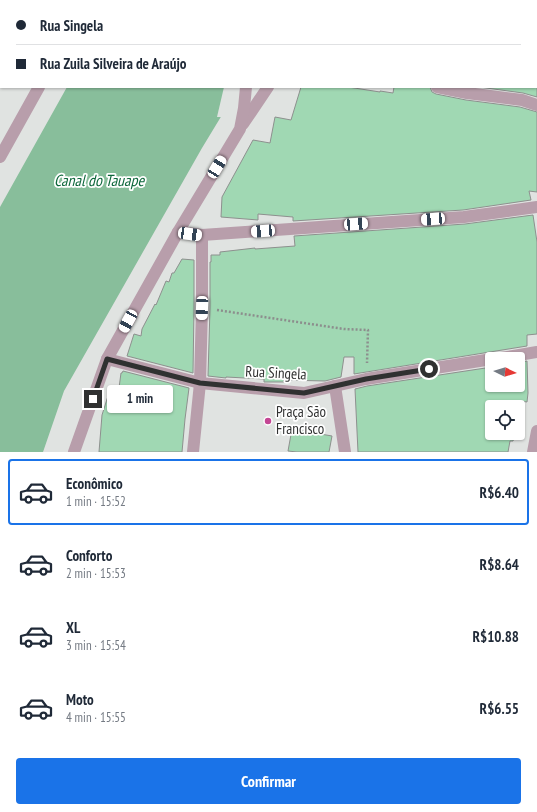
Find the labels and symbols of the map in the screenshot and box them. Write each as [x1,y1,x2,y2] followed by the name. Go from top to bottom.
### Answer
[206,154,228,180] car
[54,170,145,190] water label: Canal do Tauape
[421,212,445,226] car
[344,217,368,231] car
[251,224,275,238] car
[177,226,203,242] car
[196,296,208,320] car
[117,308,139,334] car
[485,352,525,392] north arrow
[420,360,438,378] route start
[245,361,307,384] street label: Rua Singela
[107,385,173,413] callout: 1 min
[84,390,102,408] route end
[276,402,326,438] place label: Praça São Francisco
[263,416,273,426] marker: Praça São Francisco

